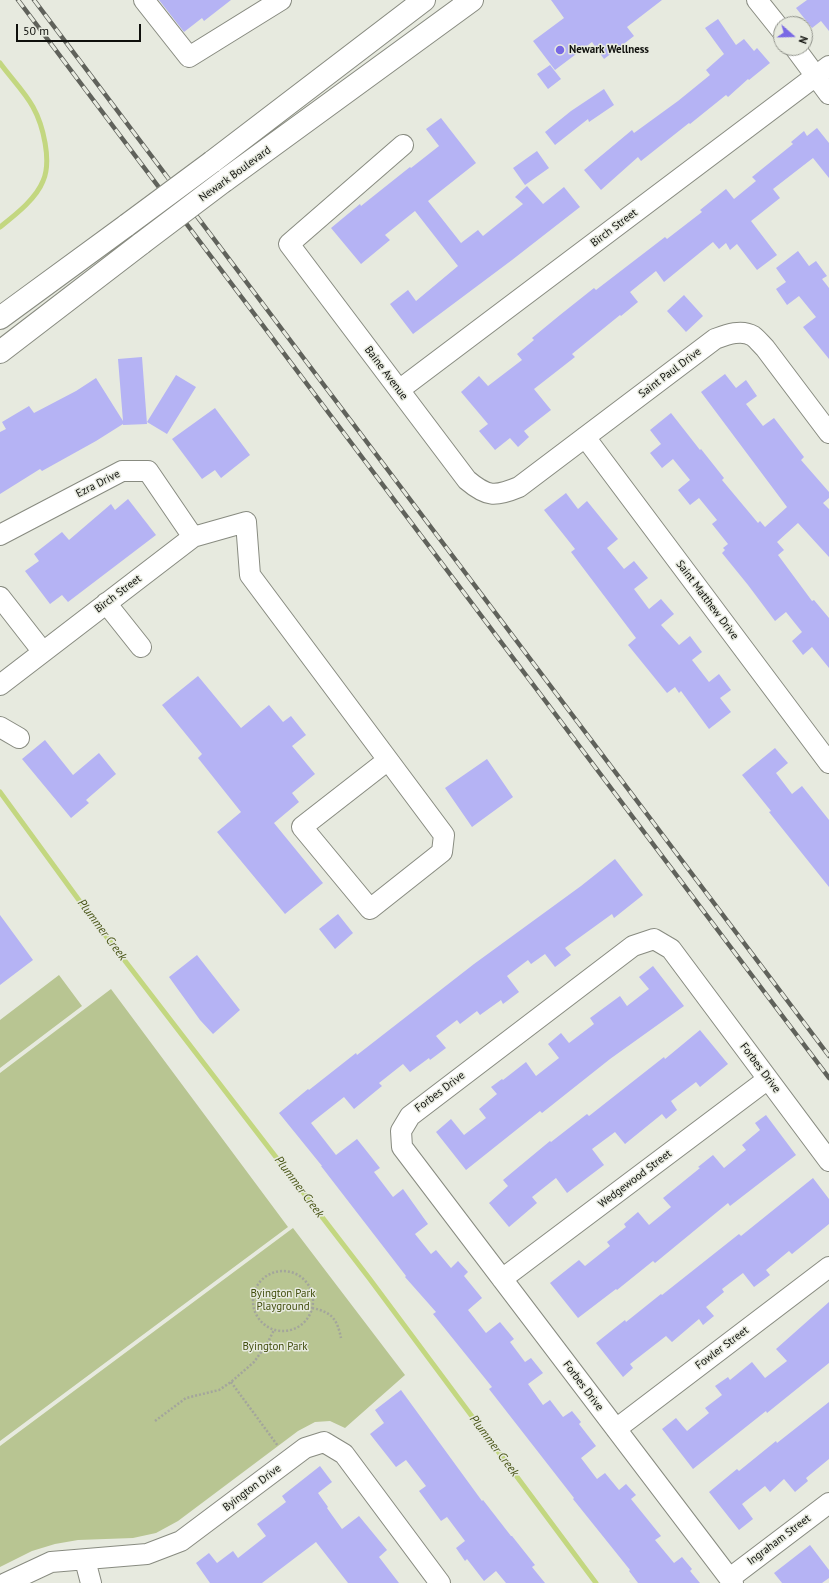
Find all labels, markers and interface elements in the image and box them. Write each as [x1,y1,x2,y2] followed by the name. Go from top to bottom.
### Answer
[18,16,143,42] scale bar
[773,16,813,56] north arrow
[23,23,49,38] text: 50 m
[796,34,811,46] text: N
[569,43,649,57] place label: Newark Wellness
[554,44,566,56] marker: Newark Wellness
[197,144,273,204] street label: Newark Boulevard
[588,206,640,250] street label: Birch Street
[362,344,410,402] street label: Baine Avenue
[636,345,704,401] street label: Saint Paul Drive
[74,467,122,501] street label: Ezra Drive
[673,558,741,642] street label: Saint Matthew Drive
[92,572,144,616] street label: Birch Street
[74,896,130,964] water label: Plummer Creek
[737,1040,783,1096] street label: Forbes Drive
[412,1069,468,1115] street label: Forbes Drive
[596,1147,674,1211] street label: Wedgewood Street
[271,1153,327,1221] water label: Plummer Creek
[250,1287,316,1313] park label: Byington Park Playground
[693,1324,751,1372] street label: Fowler Street
[242,1340,308,1354] park label: Byington Park
[560,1358,606,1414] street label: Forbes Drive
[466,1412,522,1480] water label: Plummer Creek
[220,1462,284,1514] street label: Byington Drive
[745,1512,813,1568] street label: Ingraham Street

